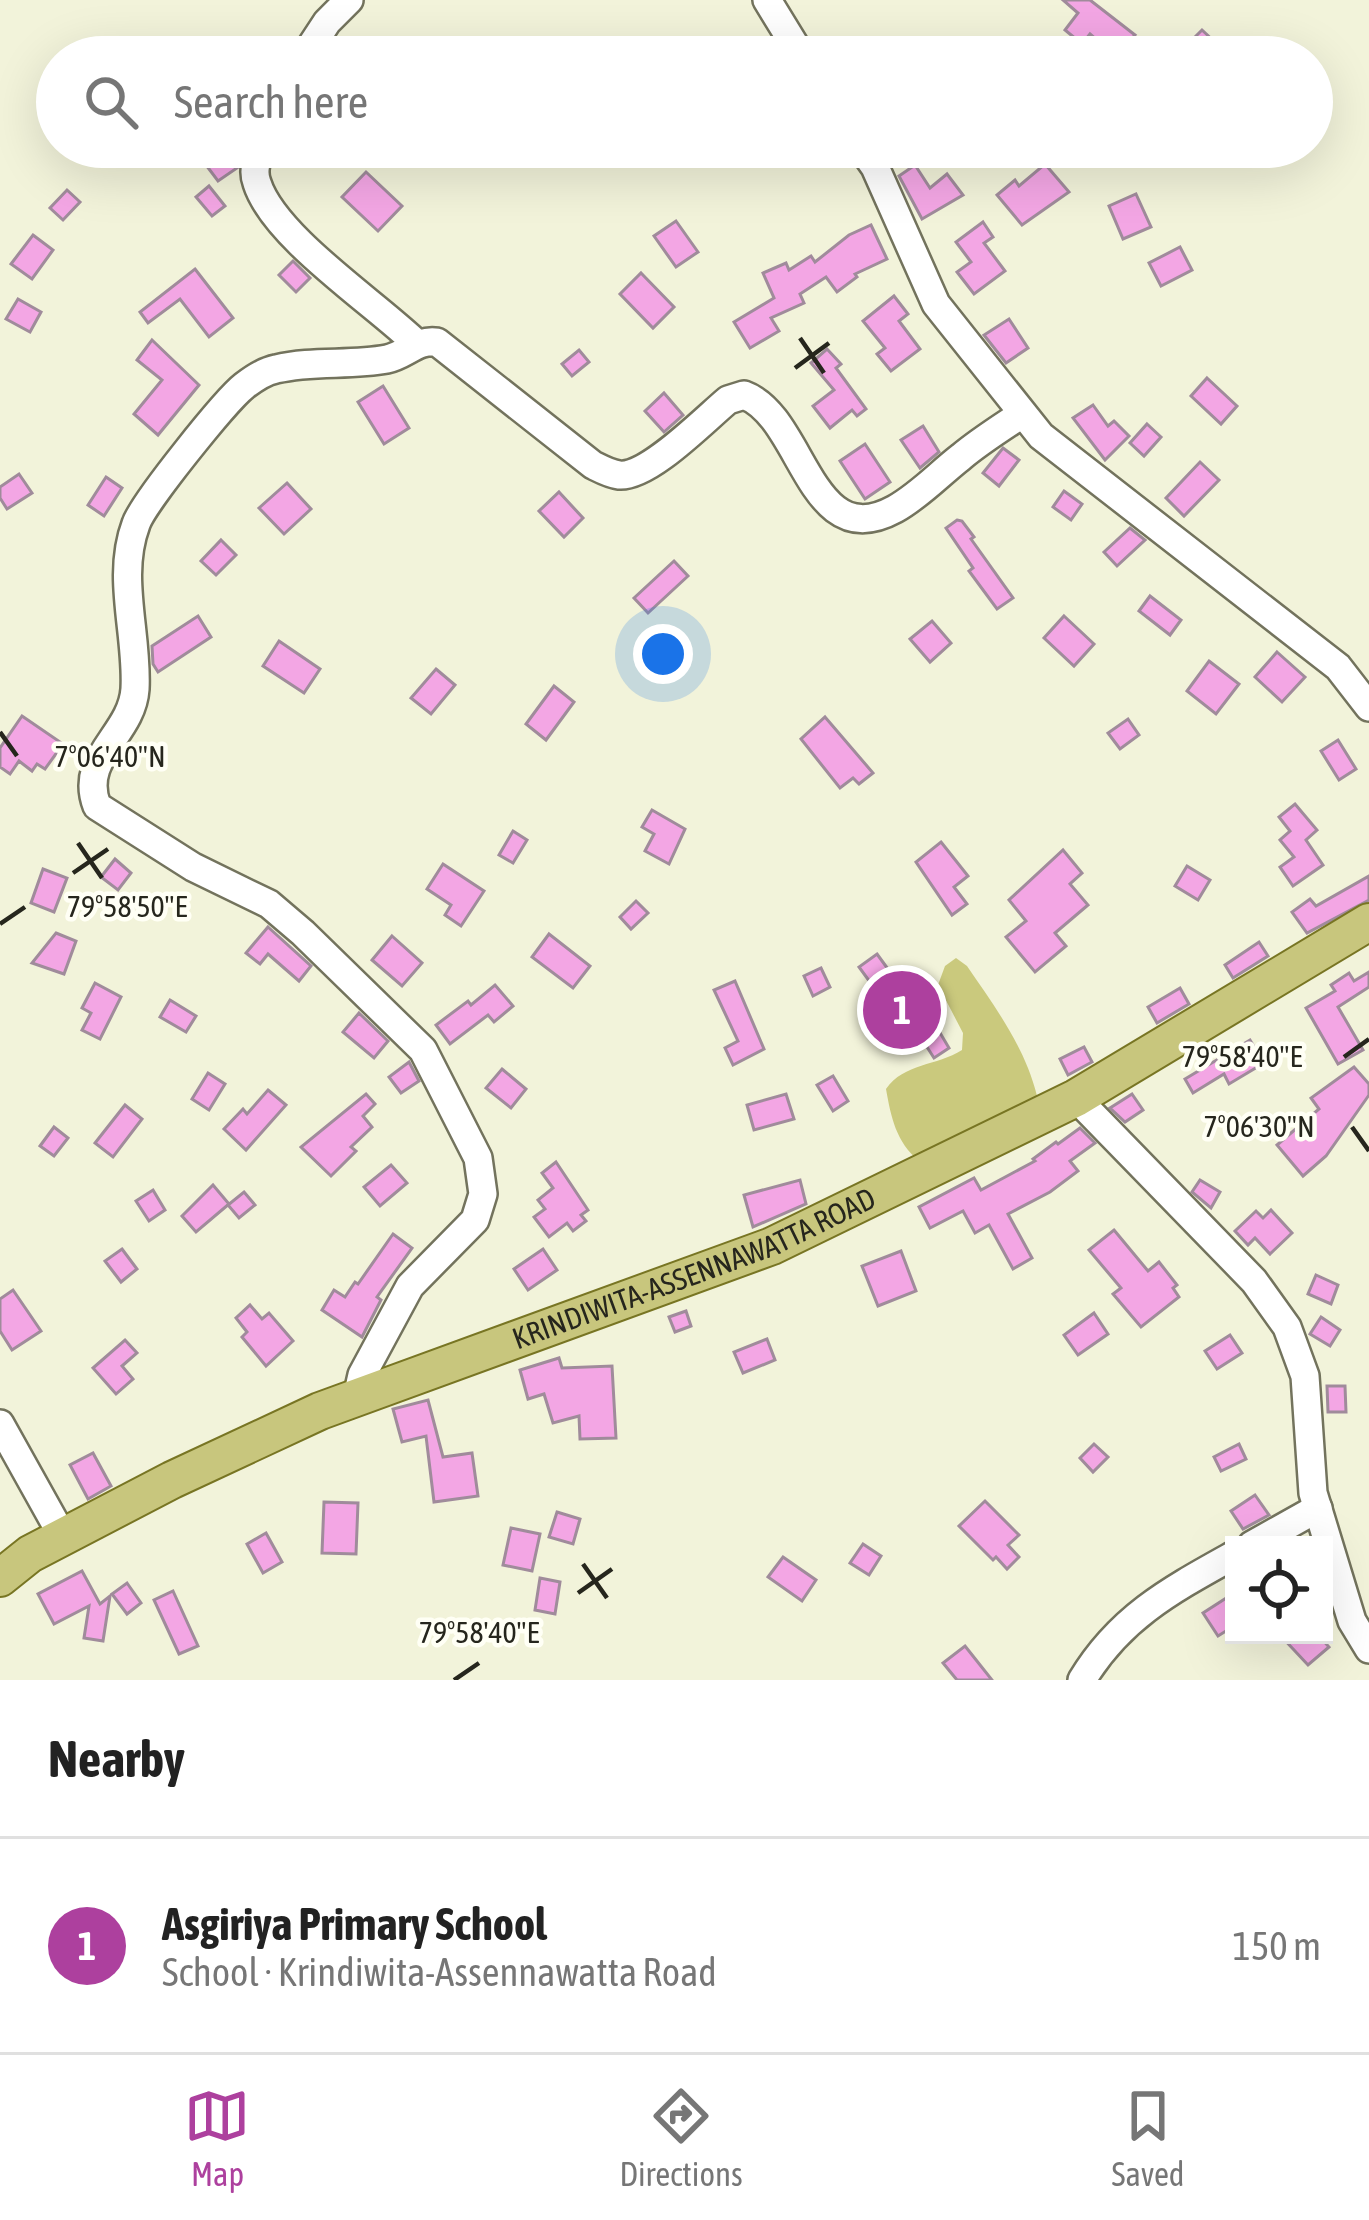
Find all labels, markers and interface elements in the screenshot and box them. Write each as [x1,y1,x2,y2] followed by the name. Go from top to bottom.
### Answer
[36,36,1333,168] search box
[78,69,144,135] icon: search
[174,76,368,128] text: Search here
[633,624,693,684] your location
[54,739,166,773] text: 7°06'40"N
[67,889,187,923] text: 79°58'50"E
[863,965,941,1055] pin: 1
[1182,1039,1302,1073] text: 79°58'40"E
[1203,1109,1315,1143] text: 7°06'30"N
[508,1180,880,1355] street label: KRINDIWITA-ASSENNAWATTA ROAD
[1225,1536,1333,1644] map controls
[1225,1536,1333,1644] button: locate
[419,1615,539,1649] text: 79°58'40"E
[48,1729,185,1788] text: Nearby
[162,1898,547,1950] text: Asgiriya Primary School
[78,1924,96,1968] text: 1
[1233,1924,1321,1968] text: 150 m
[162,1950,717,1994] text: School · Krindiwita-Assennawatta Road
[184,2083,250,2193] tab: Map
[619,2083,743,2193] tab: Directions
[1112,2083,1184,2193] tab: Saved

